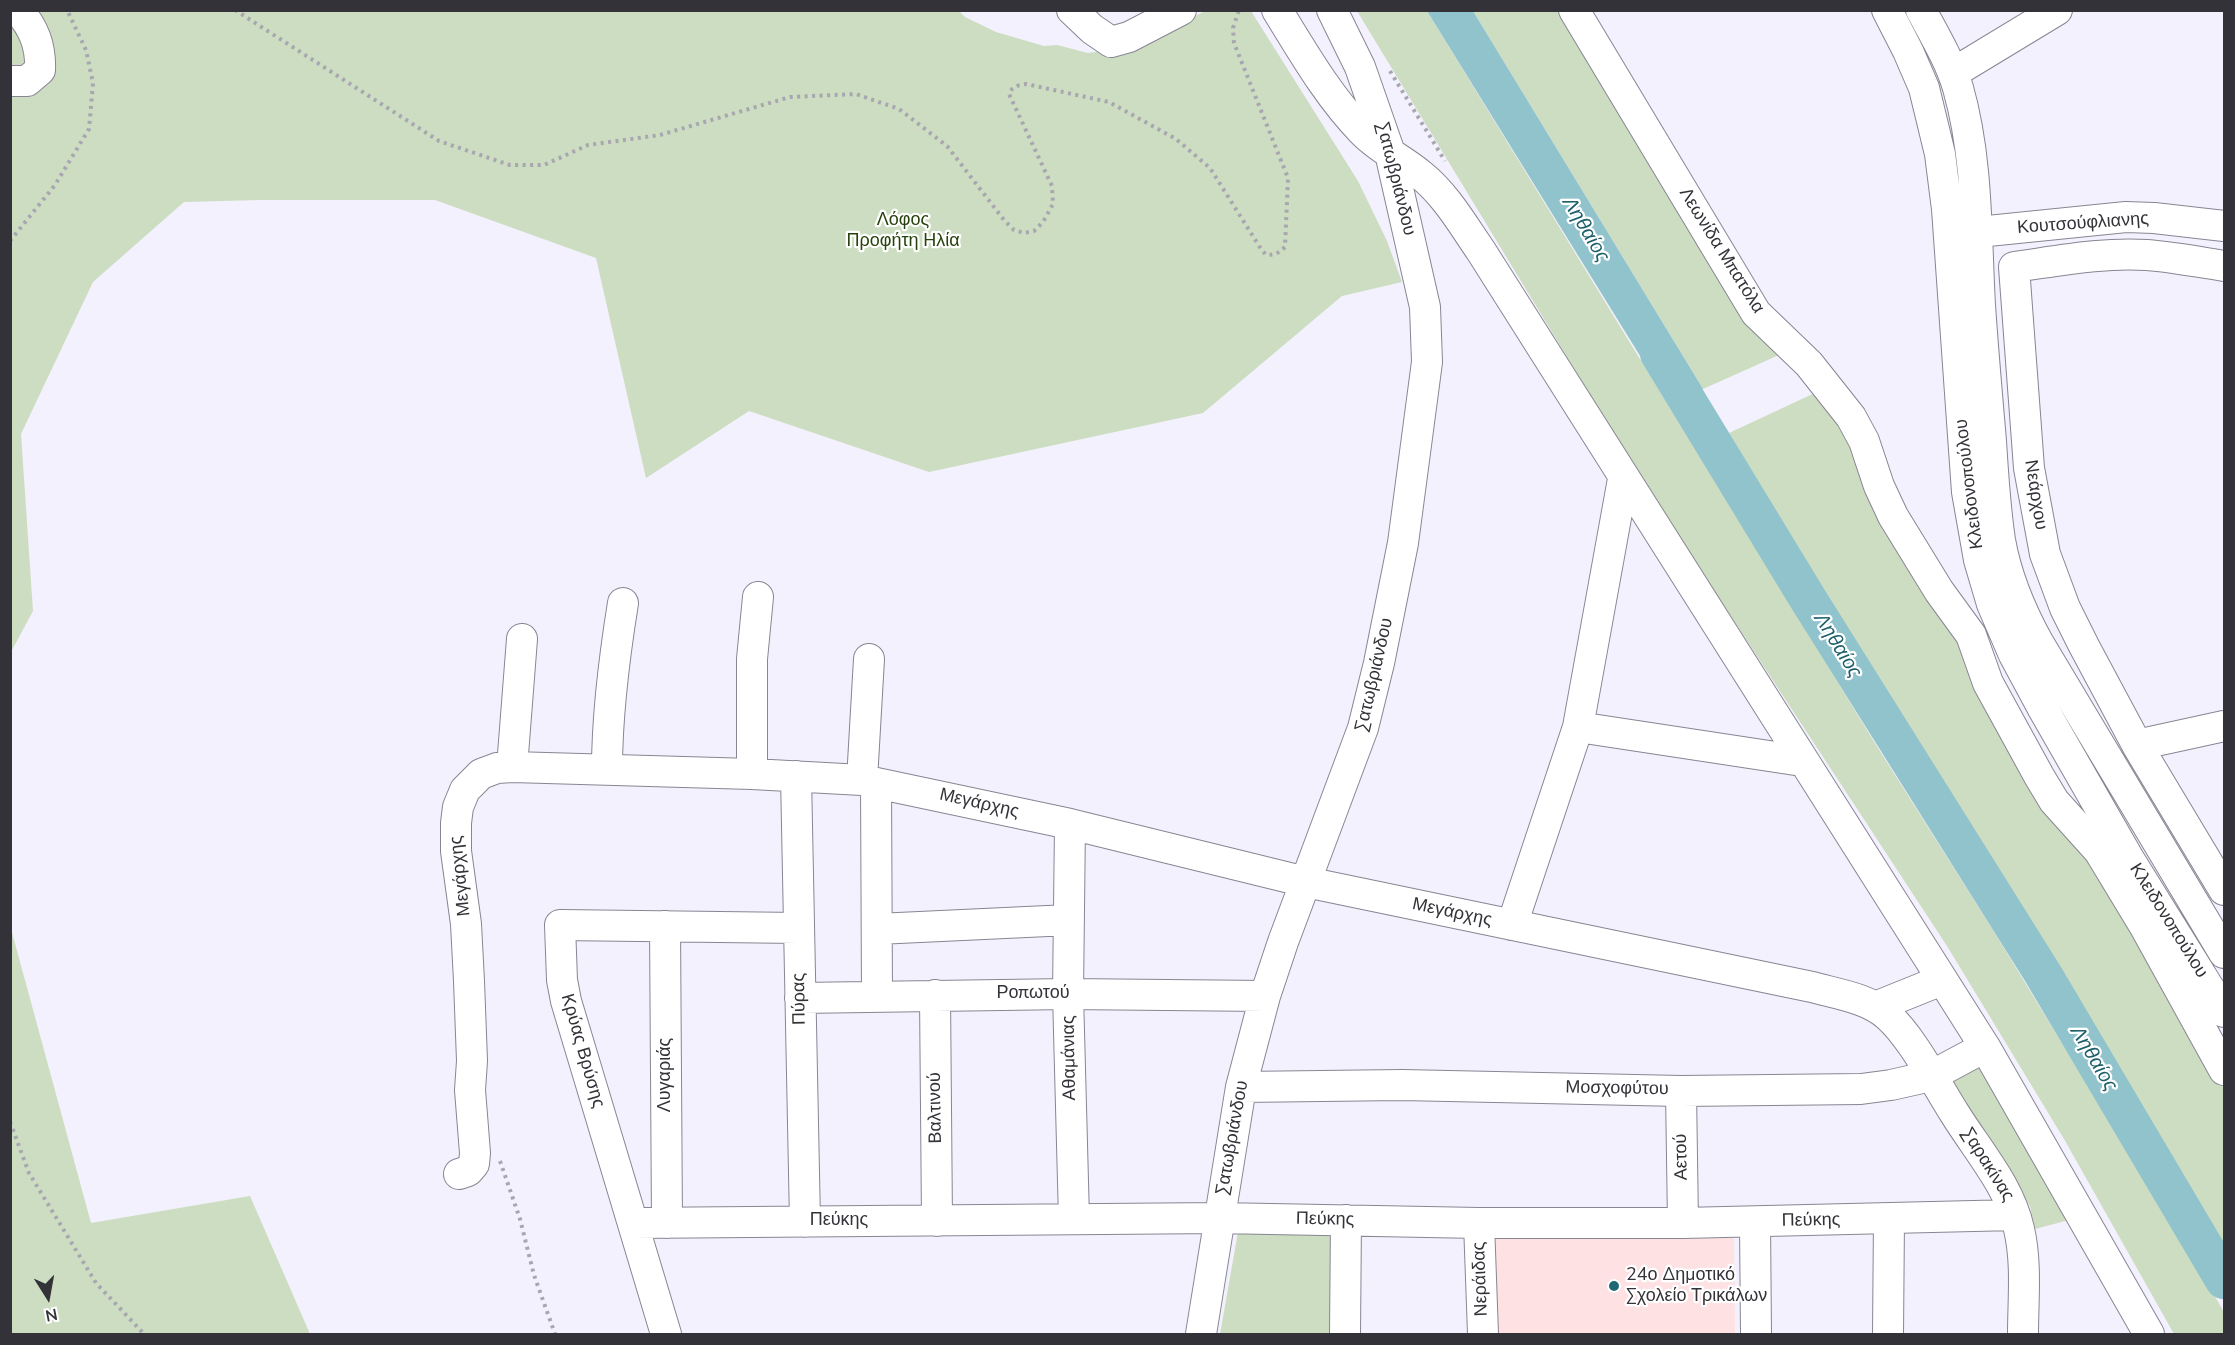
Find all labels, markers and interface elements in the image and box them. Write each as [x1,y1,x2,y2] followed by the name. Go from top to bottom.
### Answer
[1370,120,1420,238] street label: Σατωβριάνδου
[1674,184,1768,318] street label: Λεωνίδα Μπατόλα
[1556,193,1614,267] water label: Ληθαίος
[2016,209,2150,239] street label: Κουτσούφλιανης
[846,210,960,252] park label: Λόφος Προφήτη Ηλία
[1951,418,1989,550] street label: Κλειδονοπούλου
[2019,459,2051,531] street label: Νεάρχου
[1808,609,1866,683] water label: Ληθαίος
[1351,616,1399,734] street label: Σατωβριάνδου
[937,784,1021,824] street label: Μεγάρχης
[446,835,476,917] street label: Μεγάρχης
[2124,860,2212,982] street label: Κλειδονοπούλου
[1410,894,1494,932] street label: Μεγάρχης
[789,973,811,1025] street label: Πύρας
[996,983,1070,1005] street label: Ροπωτού
[555,991,609,1111] street label: Κρύας Βρύσης
[1058,1015,1082,1101] street label: Αθαμάνιας
[2064,1022,2122,1096] water label: Ληθαίος
[655,1038,677,1112] street label: Λυγαριάς
[925,1072,947,1144] street label: Βαλτινού
[1565,1077,1669,1101] street label: Μοσχοφύτου
[1212,1079,1254,1197] street label: Σατωβριάνδου
[1956,1124,2018,1206] street label: Σαρακίνας
[1671,1133,1693,1181] street label: Αετού
[1296,1209,1354,1231] street label: Πεύκης
[810,1210,868,1232] street label: Πεύκης
[1782,1210,1840,1232] street label: Πεύκης
[1469,1241,1493,1317] street label: Νεράιδας
[1626,1265,1767,1308] place label: 24ο Δημοτικό Σχολείο Τρικάλων
[18,1267,78,1327] north arrow
[1607,1279,1621,1293] marker: 24ο Δημοτικό Σχολείο Τρικάλων
[43,1303,59,1327] text: N

